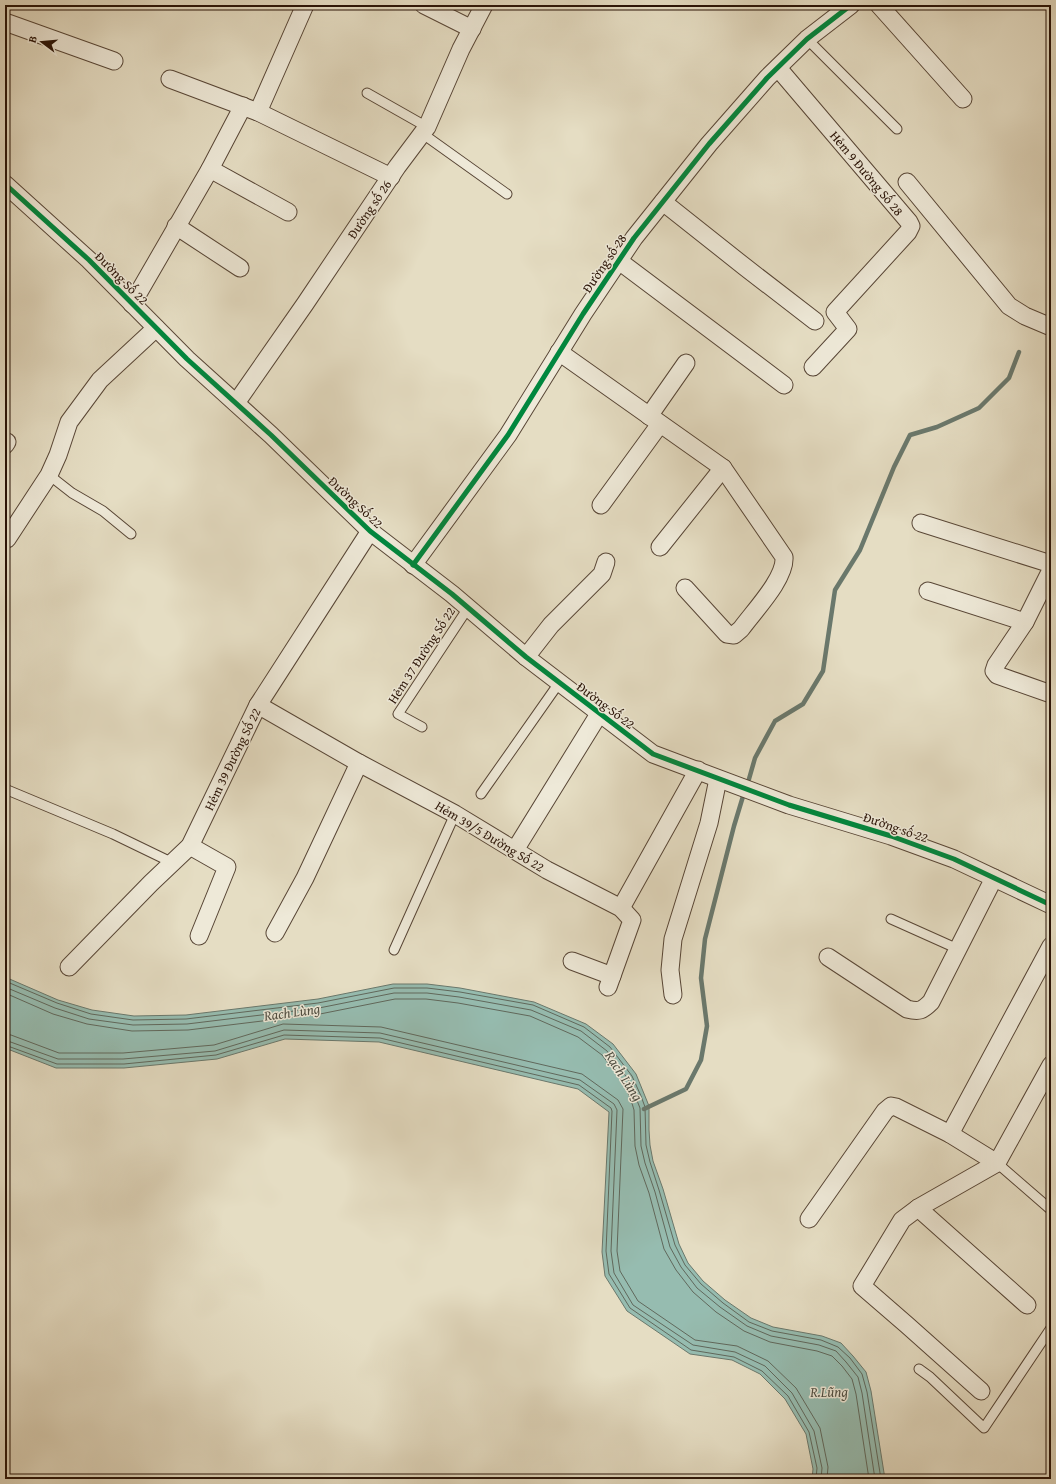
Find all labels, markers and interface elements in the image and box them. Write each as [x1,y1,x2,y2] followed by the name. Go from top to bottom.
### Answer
[22,22,62,62] north arrow
[24,34,41,45] text: B
[825,127,908,220] street label: Hẻm 9 Đường Số 28
[343,176,396,242] street label: Đường số 26
[578,230,631,296] street label: Đường số 28
[91,247,153,309] street label: Đường Số 22
[324,472,387,533] street label: Đường Số 22
[383,603,460,707] street label: Hẻm 37 Đường Số 22
[573,677,639,734] street label: Đường Số 22
[199,705,266,814] street label: Hẻm 39 Đường Số 22
[432,796,548,877] street label: Hẻm 39/5 Đường Số 22
[861,808,931,847] street label: Đường số 22
[262,998,322,1026] water label: Rạch Lùng
[600,1046,648,1106] water label: Rạch Lùng
[809,1382,848,1402] water label: R.Lũng

